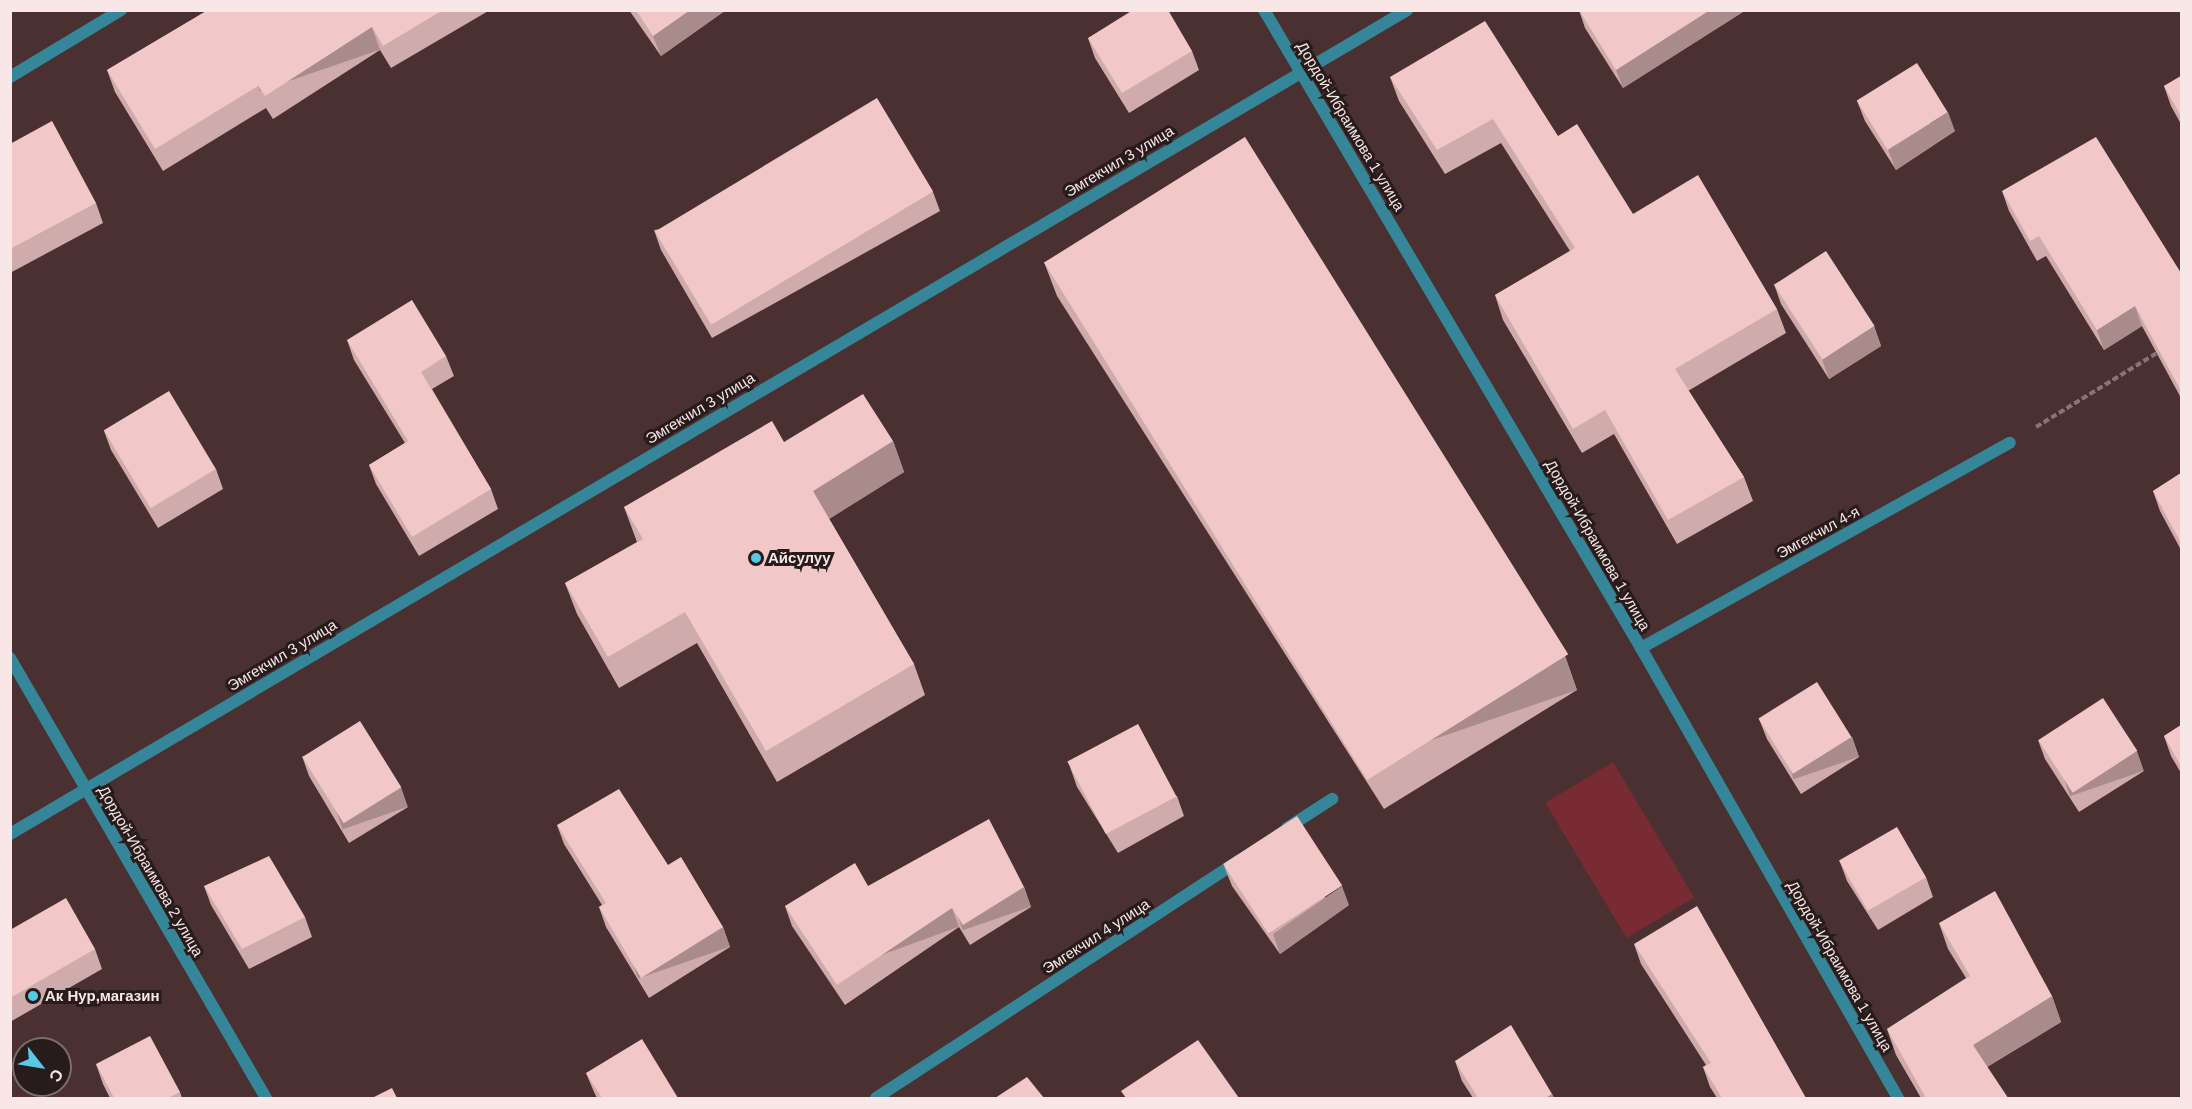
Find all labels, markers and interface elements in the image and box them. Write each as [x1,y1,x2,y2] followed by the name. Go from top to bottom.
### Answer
[1293,38,1409,214] street label: Дордой-Ибраимова 1 улица
[1061,121,1177,201] street label: Эмгекчил 3 улица
[642,368,758,448] street label: Эмгекчил 3 улица
[1542,456,1654,634] street label: Дордой-Ибраимова 1 улица
[1774,502,1862,562] street label: Эмгекчил 4-я
[768,549,831,567] place label: Айсулуу
[749,551,763,565] marker: Айсулуу
[224,615,340,695] street label: Эмгекчил 3 улица
[95,782,207,960] street label: Дордой-Ибраимова 2 улица
[1784,877,1896,1055] street label: Дордой-Ибраимова 1 улица
[1039,895,1153,977] street label: Эмгекчил 4 улица
[45,987,160,1005] place label: Ак Нур,магазин
[26,989,40,1003] marker: Ак Нур,магазин
[12,1037,72,1097] north arrow
[46,1066,66,1085] text: С

